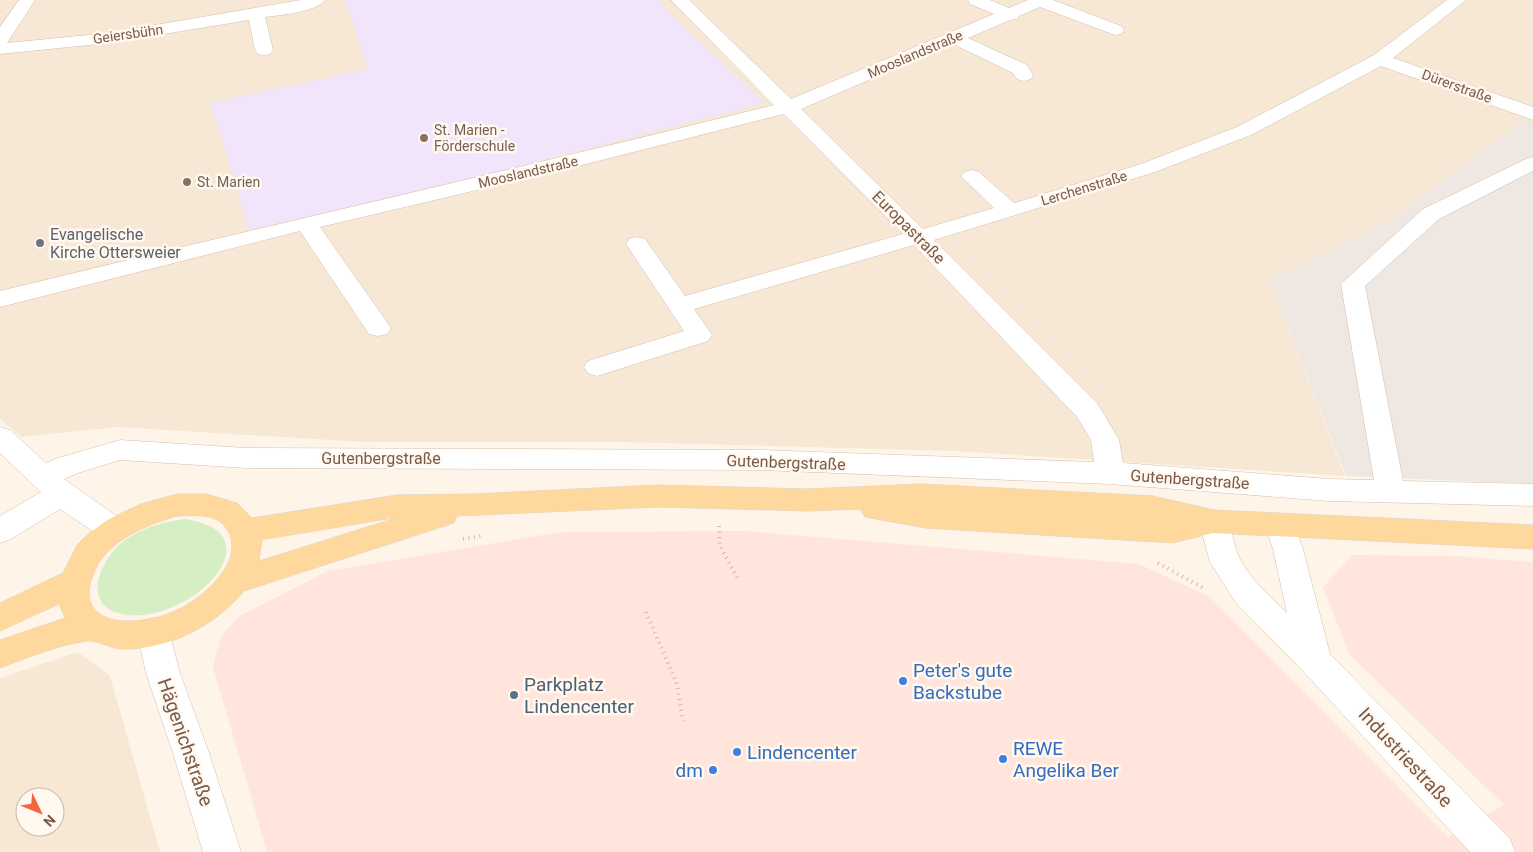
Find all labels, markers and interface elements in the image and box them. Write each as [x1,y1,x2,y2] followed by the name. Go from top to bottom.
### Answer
[92,21,164,47] street label: Geiersbühn
[865,27,965,81] street label: Mooslandstraße
[1420,66,1494,106] street label: Dürerstraße
[434,122,515,154] place label: St. Marien - Förderschule
[418,132,430,144] marker: St. Marien - Förderschule
[477,153,579,191] street label: Mooslandstraße
[1039,167,1129,209] street label: Lerchenstraße
[197,174,260,190] place label: St. Marien
[181,176,193,188] marker: St. Marien
[868,187,949,268] street label: Europastraße
[50,225,181,262] place label: Evangelische Kirche Ottersweier
[34,237,46,249] marker: Evangelische Kirche Ottersweier
[321,449,441,468] street label: Gutenbergstraße
[726,451,846,474] street label: Gutenbergstraße
[1130,466,1250,493] street label: Gutenbergstraße
[913,659,1012,704] place label: Peter's gute Backstube
[524,673,634,718] place label: Parkplatz Lindencenter
[153,675,218,809] street label: Hägenichstraße
[897,675,909,687] marker: Peter's gute Backstube
[508,689,520,701] marker: Parkplatz Lindencenter
[1354,703,1458,812] street label: Industriestraße
[1013,737,1119,782] place label: REWE Angelika Ber
[747,741,857,764] place label: Lindencenter
[731,746,743,758] marker: Lindencenter
[997,753,1009,765] marker: REWE Angelika Ber
[676,759,703,782] place label: dm
[707,764,719,776] marker: dm
[15,787,65,837] north arrow
[40,812,59,830] text: N

